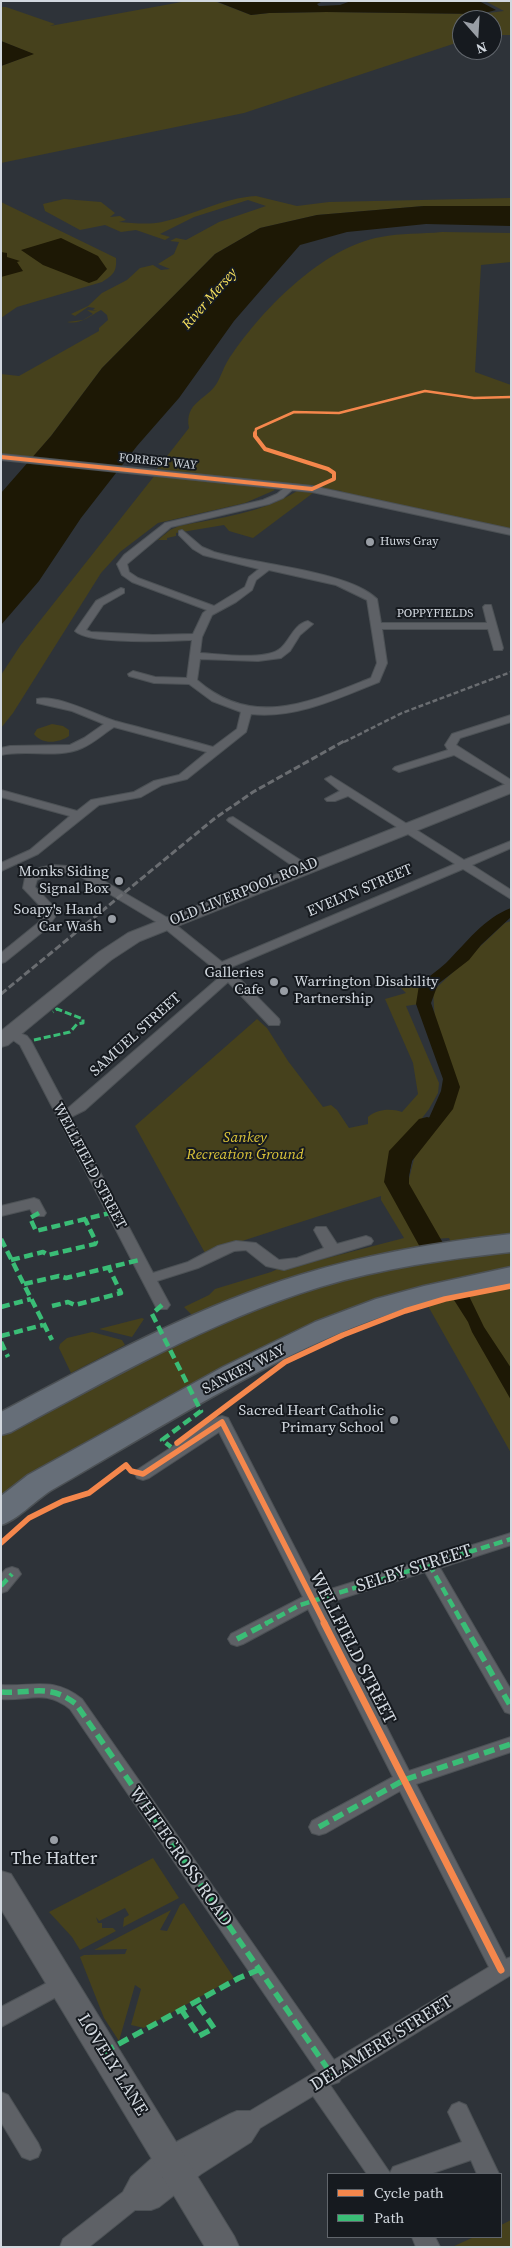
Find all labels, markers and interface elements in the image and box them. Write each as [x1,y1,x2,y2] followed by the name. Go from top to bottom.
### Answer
[452,10,502,60] north arrow
[473,37,490,59] text: N
[179,265,241,333] water label: River Mersey
[118,451,198,473] street label: FORREST WAY
[380,535,438,549] place label: Huws Gray
[364,536,376,548] marker: Huws Gray
[397,607,473,621] street label: POPPYFIELDS
[167,854,321,930] street label: OLD LIVERPOOL ROAD
[305,861,415,921] street label: EVELYN STREET
[18,863,109,898] place label: Monks Siding Signal Box
[113,875,125,887] marker: Monks Siding Signal Box
[14,901,102,936] place label: Soapy's Hand Car Wash
[106,913,118,925] marker: Soapy's Hand Car Wash
[205,964,264,999] place label: Galleries Cafe
[294,973,439,1008] place label: Warrington Disability Partnership
[268,976,280,988] marker: Galleries Cafe
[278,985,290,997] marker: Warrington Disability Partnership
[87,989,185,1081] street label: SAMUEL STREET
[48,1100,130,1232] street label: WELLFIELD STREET
[186,1129,304,1164] park label: Sankey Recreation Ground
[199,1341,289,1399] street label: SANKEY WAY
[239,1402,384,1437] place label: Sacred Heart Catholic Primary School
[388,1414,400,1426] marker: Sacred Heart Catholic Primary School
[353,1540,475,1598] street label: SELBY STREET
[304,1568,400,1728] street label: WELLFIELD STREET
[124,1783,236,1931] street label: WHITECROSS ROAD
[48,1834,60,1846] marker: The Hatter
[11,1848,97,1870] place label: The Hatter
[307,1991,457,2097] street label: DELAMERE STREET
[72,2010,152,2120] street label: LOVELY LANE
[327,2173,502,2238] legend
[374,2182,444,2203] text: Cycle path
[374,2207,404,2228] text: Path

